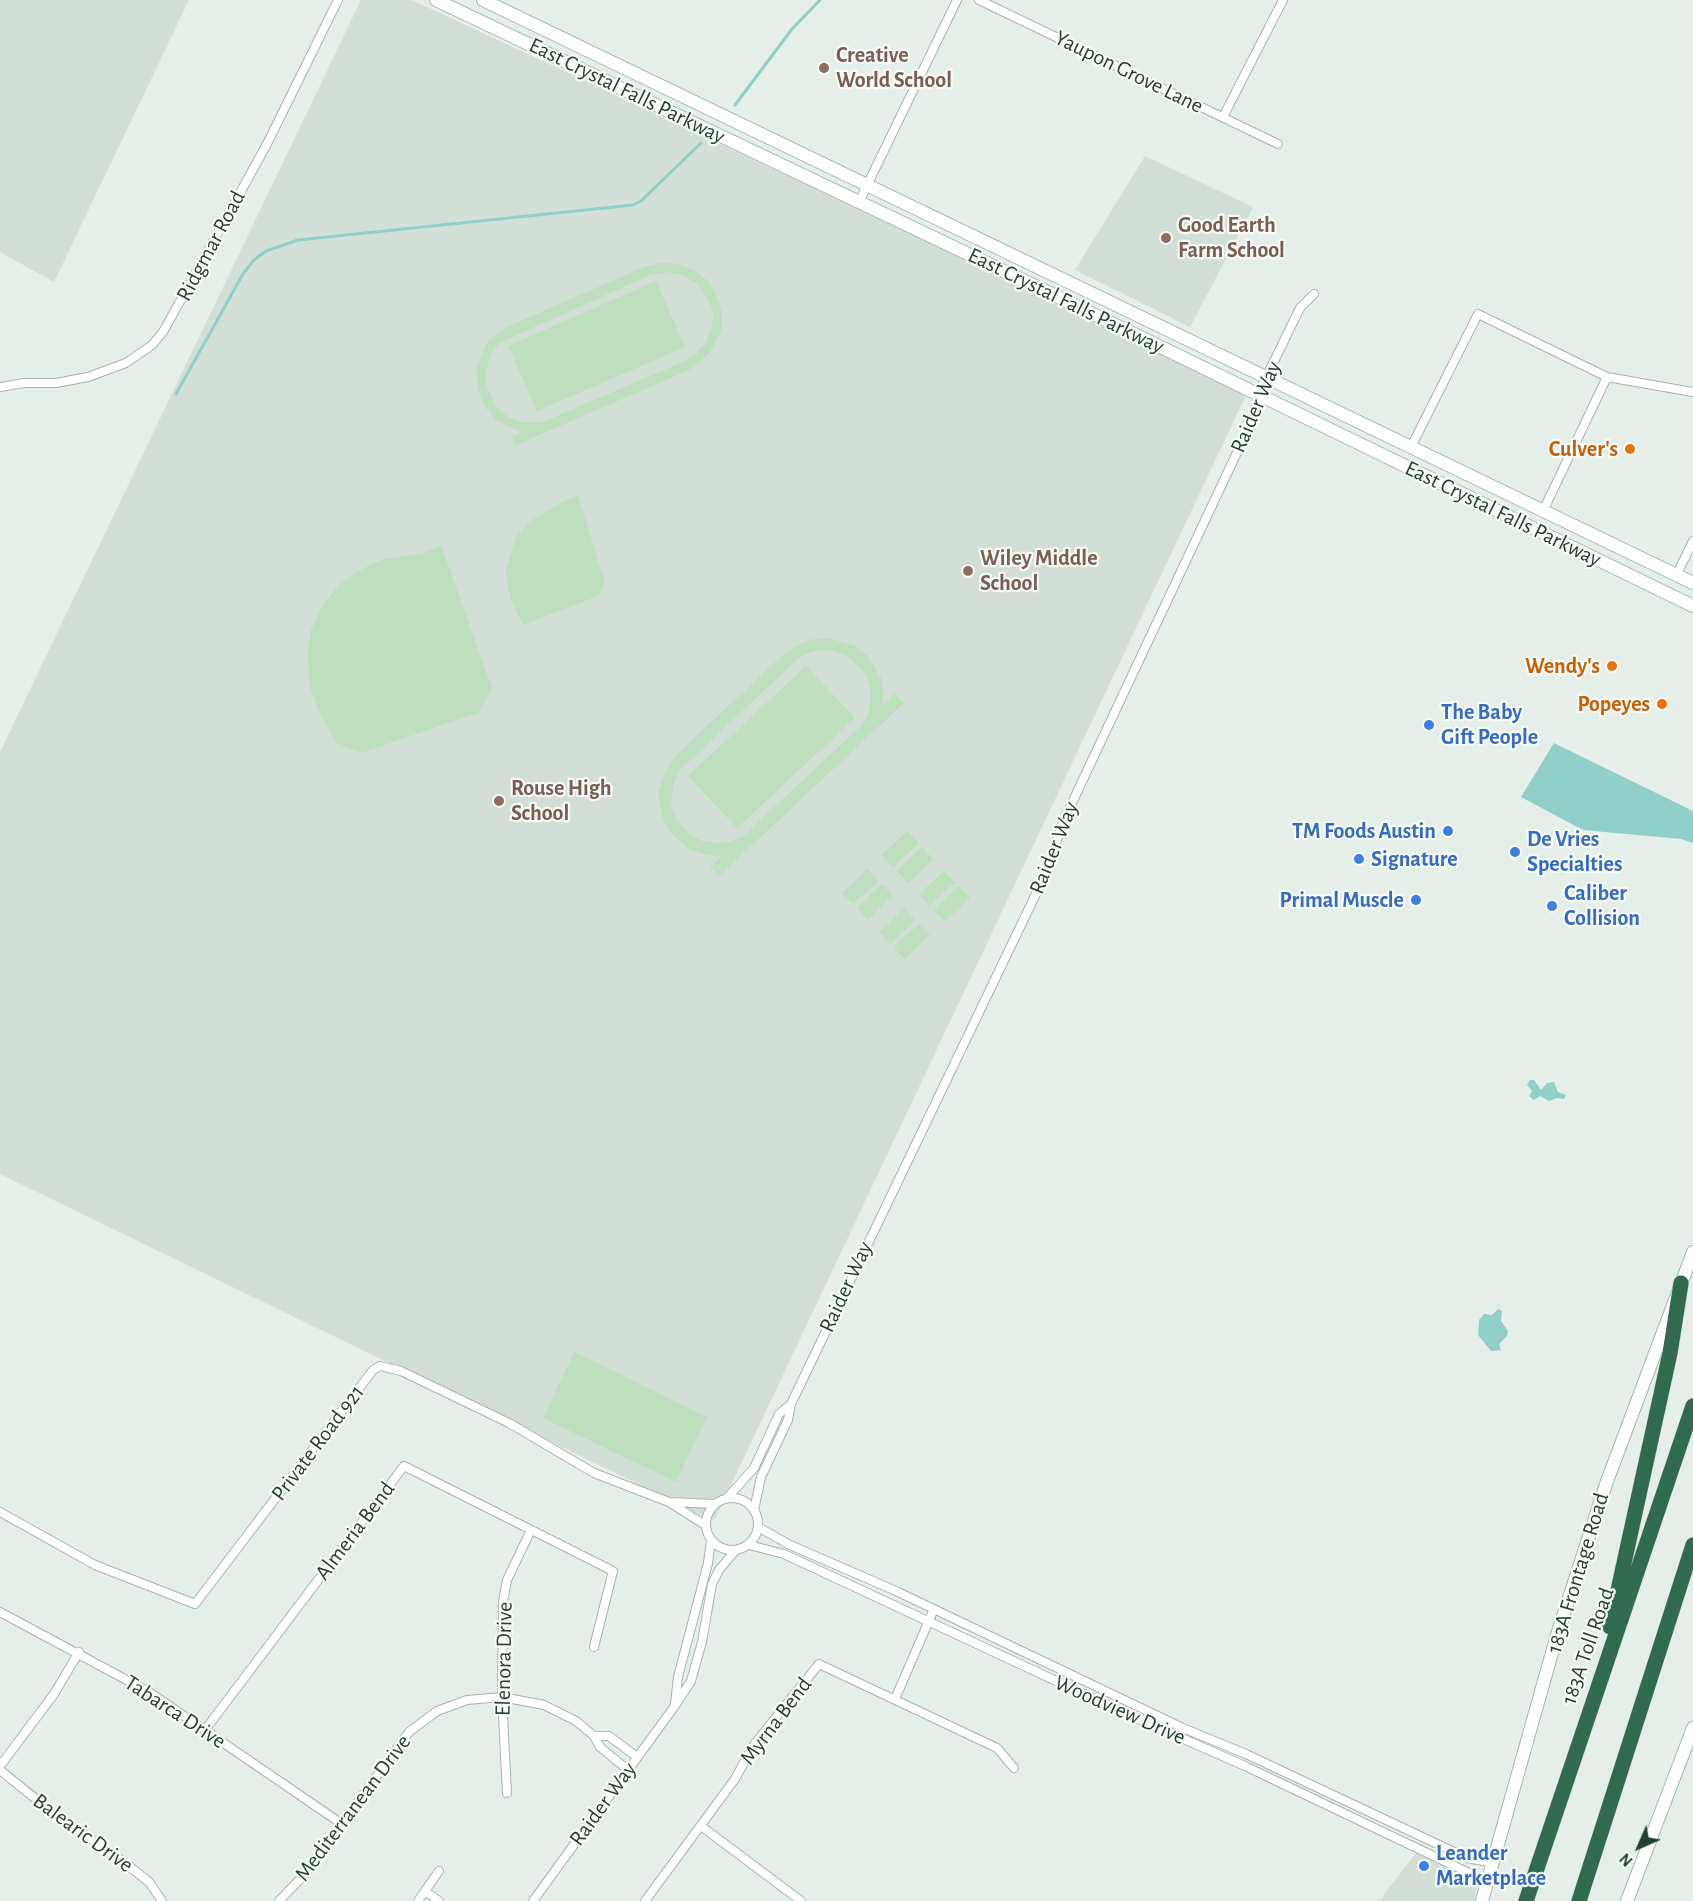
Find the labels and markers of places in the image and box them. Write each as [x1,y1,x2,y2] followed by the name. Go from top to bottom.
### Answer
[836,42,952,94] place label: Creative World School
[817,61,831,75] marker: Creative World School
[1178,212,1285,264] place label: Good Earth Farm School
[1159,231,1173,245] marker: Good Earth Farm School
[1549,436,1618,462] place label: Culver's
[1623,442,1637,456] marker: Culver's
[980,545,1098,596] place label: Wiley Middle School
[961,564,975,578] marker: Wiley Middle School
[1525,653,1600,679] place label: Wendy's
[1605,659,1619,673] marker: Wendy's
[1577,691,1650,717] place label: Popeyes
[1655,697,1669,711] marker: Popeyes
[1441,699,1538,750] place label: The Baby Gift People
[1422,718,1436,732] marker: The Baby Gift People
[511,775,612,826] place label: Rouse High School
[492,794,506,808] marker: Rouse High School
[1292,818,1436,844] place label: TM Foods Austin
[1441,824,1455,838] marker: TM Foods Austin
[1527,826,1622,878] place label: De Vries Specialties
[1508,845,1522,859] marker: De Vries Specialties
[1371,846,1458,872] place label: Signature
[1352,852,1366,866] marker: Signature
[1564,880,1640,932] place label: Caliber Collision
[1279,887,1404,913] place label: Primal Muscle
[1409,893,1423,907] marker: Primal Muscle
[1545,899,1559,913] marker: Caliber Collision
[1436,1840,1546,1892] place label: Leander Marketplace
[1417,1859,1431,1873] marker: Leander Marketplace

